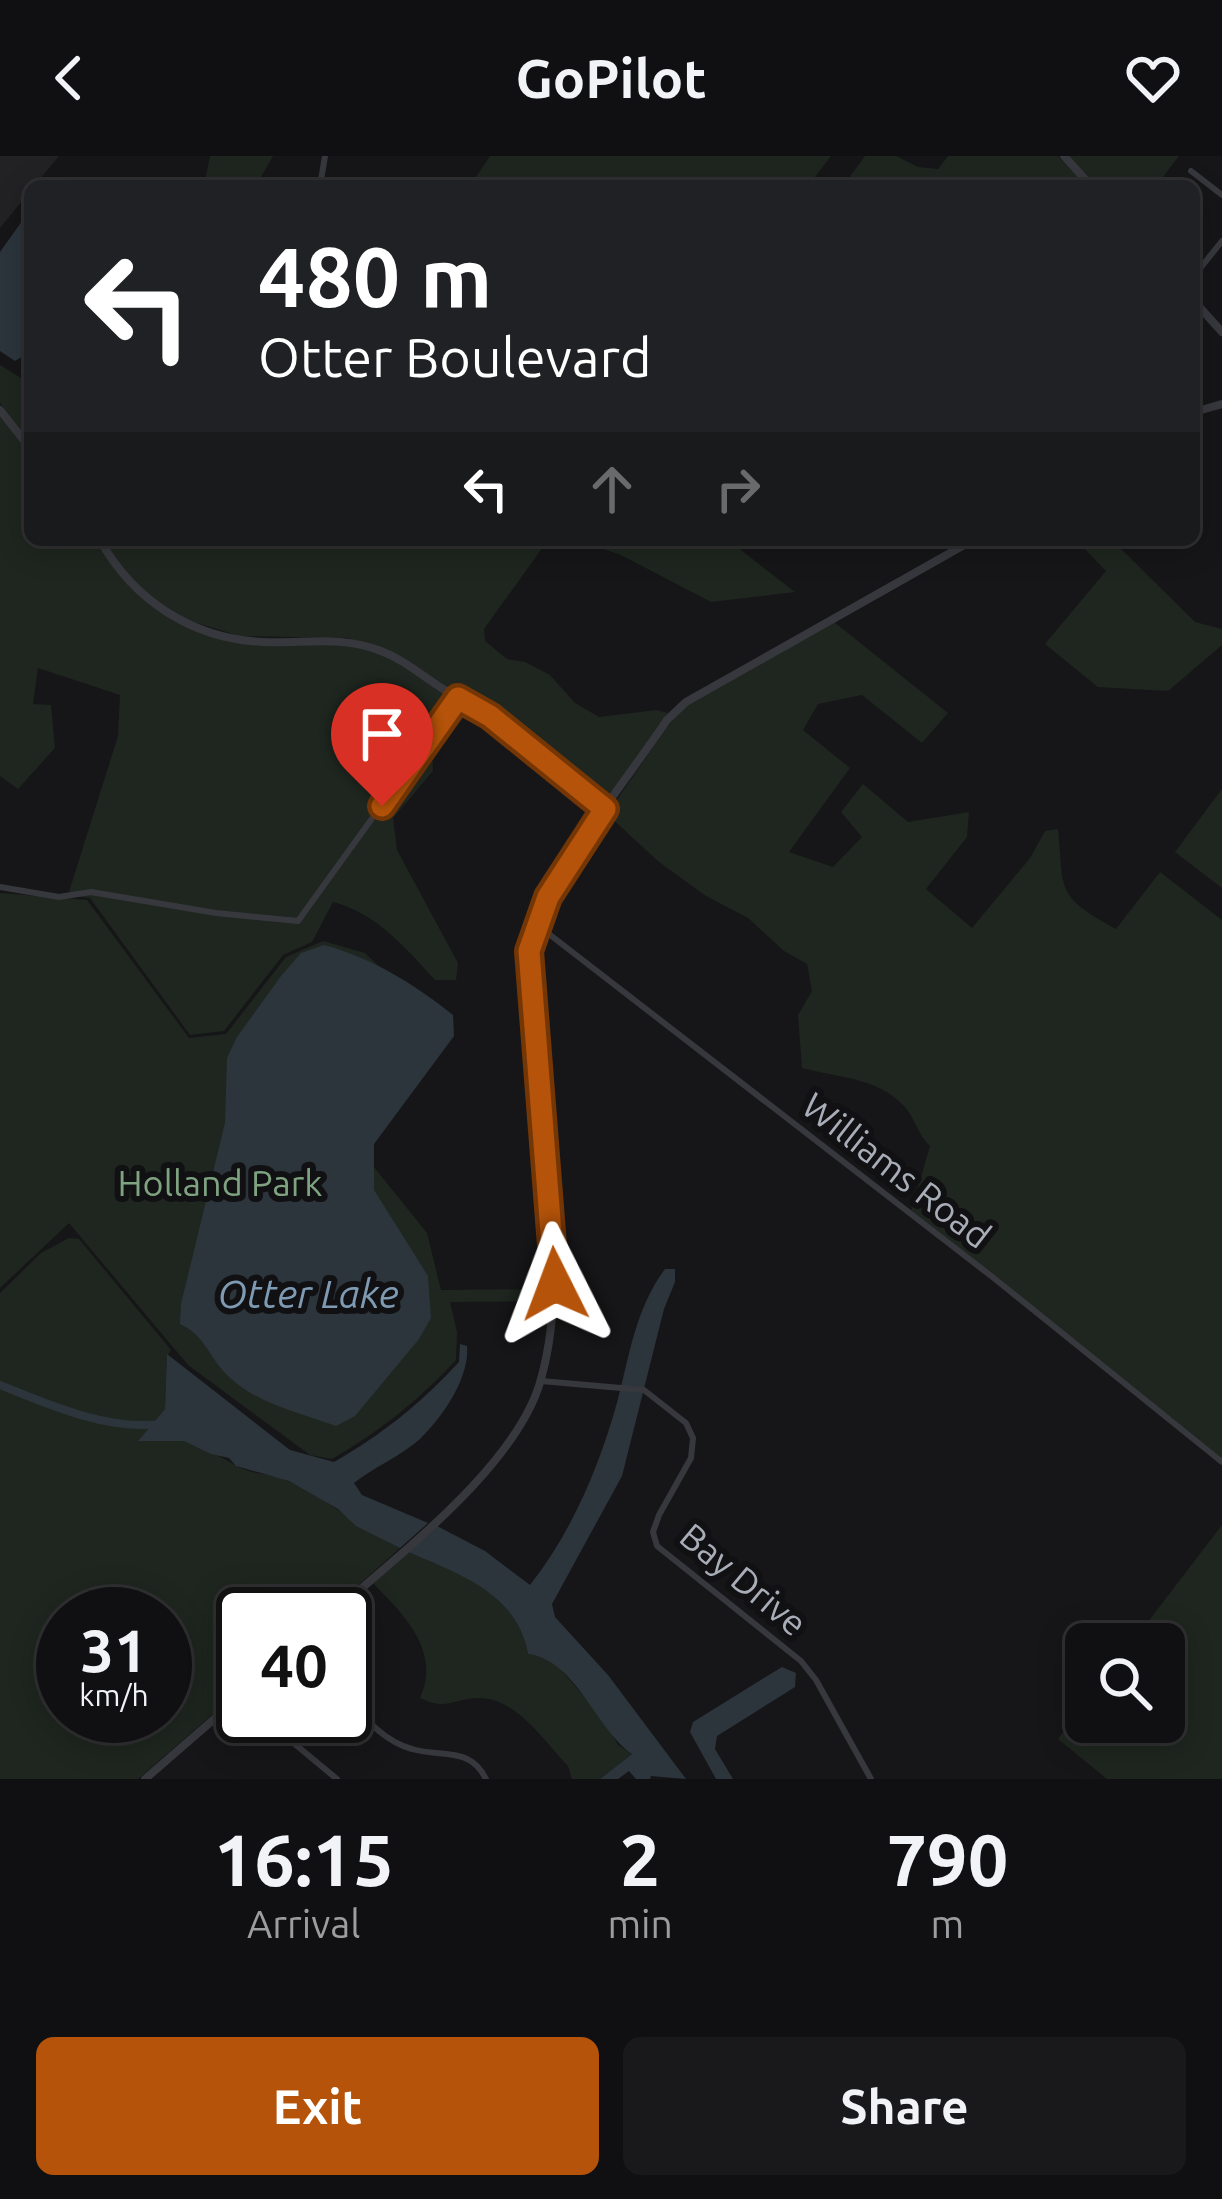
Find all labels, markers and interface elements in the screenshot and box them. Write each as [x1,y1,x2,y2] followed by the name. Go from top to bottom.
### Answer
[36,45,102,111] icon: back
[1120,45,1186,111] icon: heart
[515,48,707,108] text: GoPilot
[60,228,216,384] icon: left
[258,229,492,323] text: 480 m
[258,327,652,387] text: Otter Boulevard
[453,456,519,522] icon: left
[579,456,645,522] icon: ahead
[705,456,771,522] icon: right
[331,683,433,806] pin
[349,701,415,767] icon: arrive
[795,1084,999,1256] street label: Williams Road
[118,1162,322,1203] park label: Holland Park
[492,1221,618,1347] position arrow
[217,1272,399,1315] water label: Otter Lake
[673,1514,815,1644] street label: Bay Drive
[216,1587,372,1743] speed limit sign: 40
[80,1616,148,1683] text: 31
[1065,1623,1185,1743] map controls
[1065,1623,1185,1743] button: search
[79,1678,149,1712] text: km/h
[214,1819,394,1900] text: 16:15
[620,1819,660,1900] text: 2
[886,1819,1008,1900] text: 790
[247,1902,361,1945] text: Arrival
[607,1902,673,1945] text: min
[931,1902,964,1945] text: m
[36,2037,599,2175] button: Exit
[623,2037,1186,2175] button: Share

